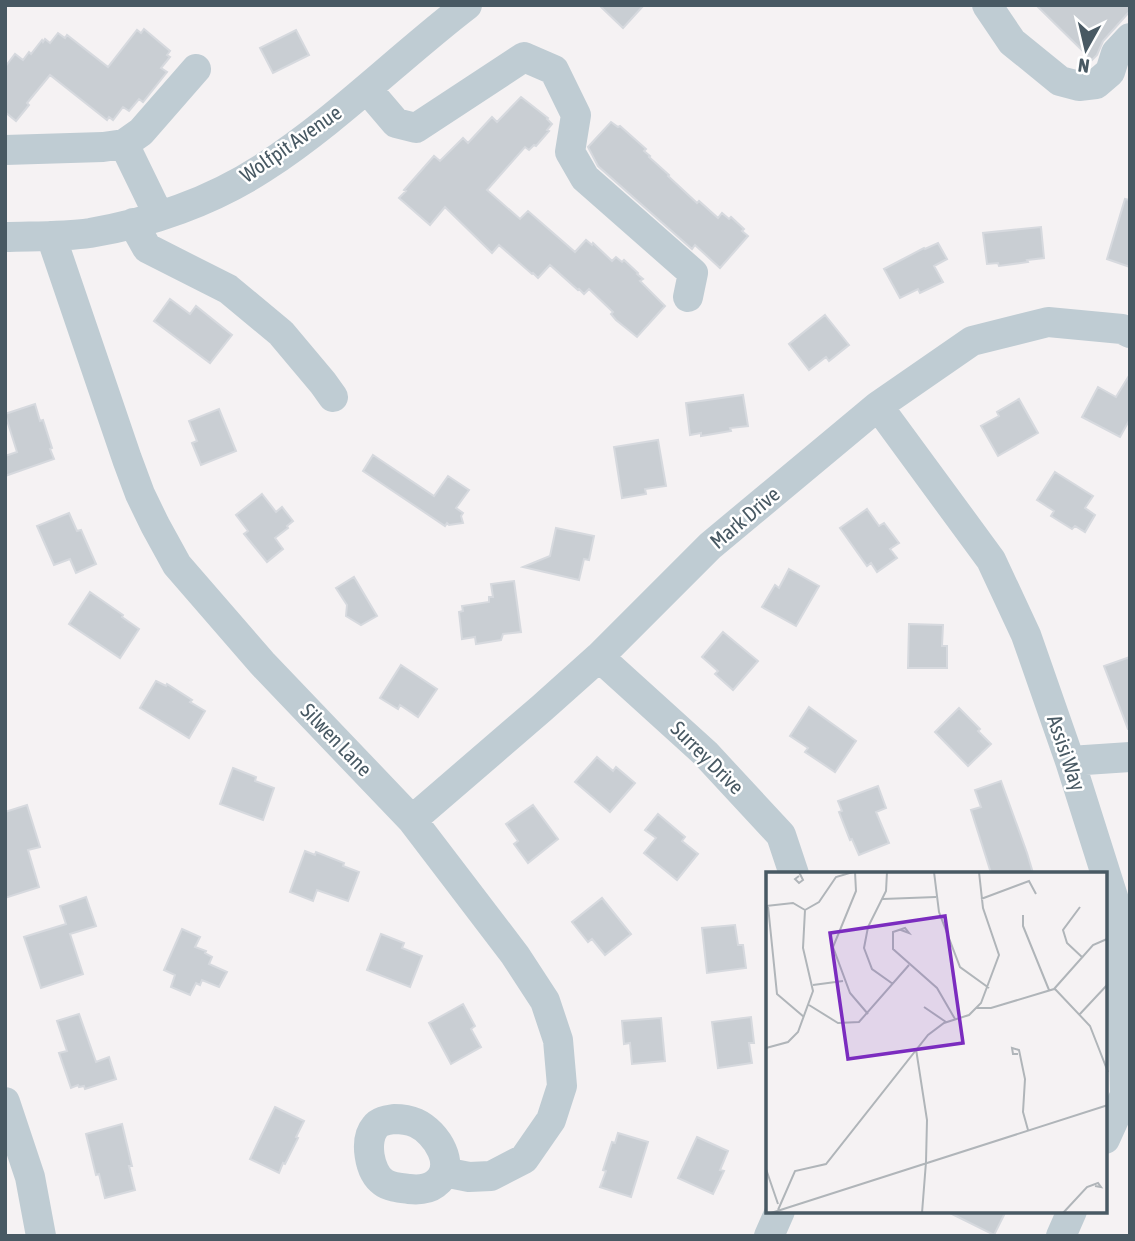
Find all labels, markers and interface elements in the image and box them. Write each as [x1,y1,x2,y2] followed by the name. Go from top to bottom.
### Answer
[1051,14,1121,84] north arrow
[1077,54,1091,78] text: N
[235,100,346,187] street label: Wolfpit Avenue
[705,481,784,553] street label: Mark Drive
[296,698,377,781] street label: Silwen Lane
[1043,712,1091,794] street label: Assisi Way
[666,716,749,799] street label: Surrey Drive
[766,872,1107,1213] inset map

